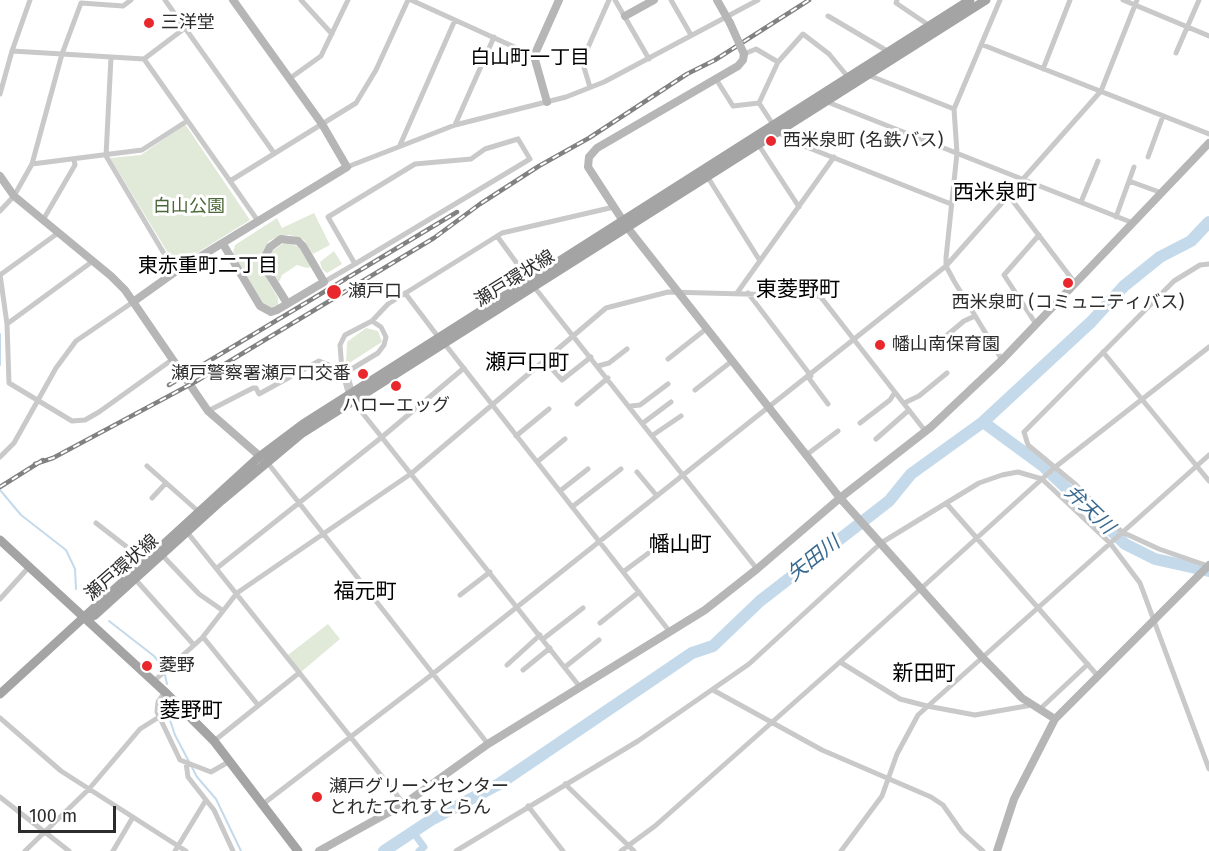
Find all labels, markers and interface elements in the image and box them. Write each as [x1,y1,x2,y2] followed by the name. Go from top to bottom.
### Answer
[161,12,215,34] place label: 三洋堂
[142,16,156,30] marker: 三洋堂
[470,46,590,70] district label: 白山町一丁目
[783,130,943,152] place label: 西米泉町 (名鉄バス)
[764,134,778,148] marker: 西米泉町 (名鉄バス)
[953,180,1037,206] district label: 西米泉町
[153,196,225,218] park label: 白山公園
[471,246,559,312] street label: 瀬戸環状線
[138,254,278,278] district label: 東赤重町二丁目
[1061,276,1075,290] marker: 西米泉町 (コミュニティバス)
[756,277,840,303] district label: 東菱野町
[348,281,402,303] place label: 瀬戸口
[325,283,343,301] marker: 瀬戸口
[952,292,1184,314] place label: 西米泉町 (コミュニティバス)
[892,334,1000,356] place label: 幡山南保育園
[873,338,887,352] marker: 幡山南保育園
[485,350,569,376] district label: 瀬戸口町
[171,363,351,385] place label: 瀬戸警察署瀬戸口交番
[356,367,370,381] marker: 瀬戸警察署瀬戸口交番
[389,379,403,393] marker: ハローエッグ
[342,395,450,417] place label: ハローエッグ
[1059,481,1119,539] water label: 弁天川
[81,530,163,606] street label: 瀬戸環状線
[783,531,845,587] water label: 矢田川
[649,532,711,558] district label: 幡山町
[334,579,396,605] district label: 福元町
[159,655,195,677] place label: 菱野
[140,659,154,673] marker: 菱野
[893,661,955,687] district label: 新田町
[160,698,222,724] district label: 菱野町
[329,776,509,818] place label: 瀬戸グリーンセンター とれたてれすとらん
[310,790,324,804] marker: 瀬戸グリーンセンター とれたてれすとらん
[21,794,118,832] scale bar
[29,805,77,827] text: 100 m

